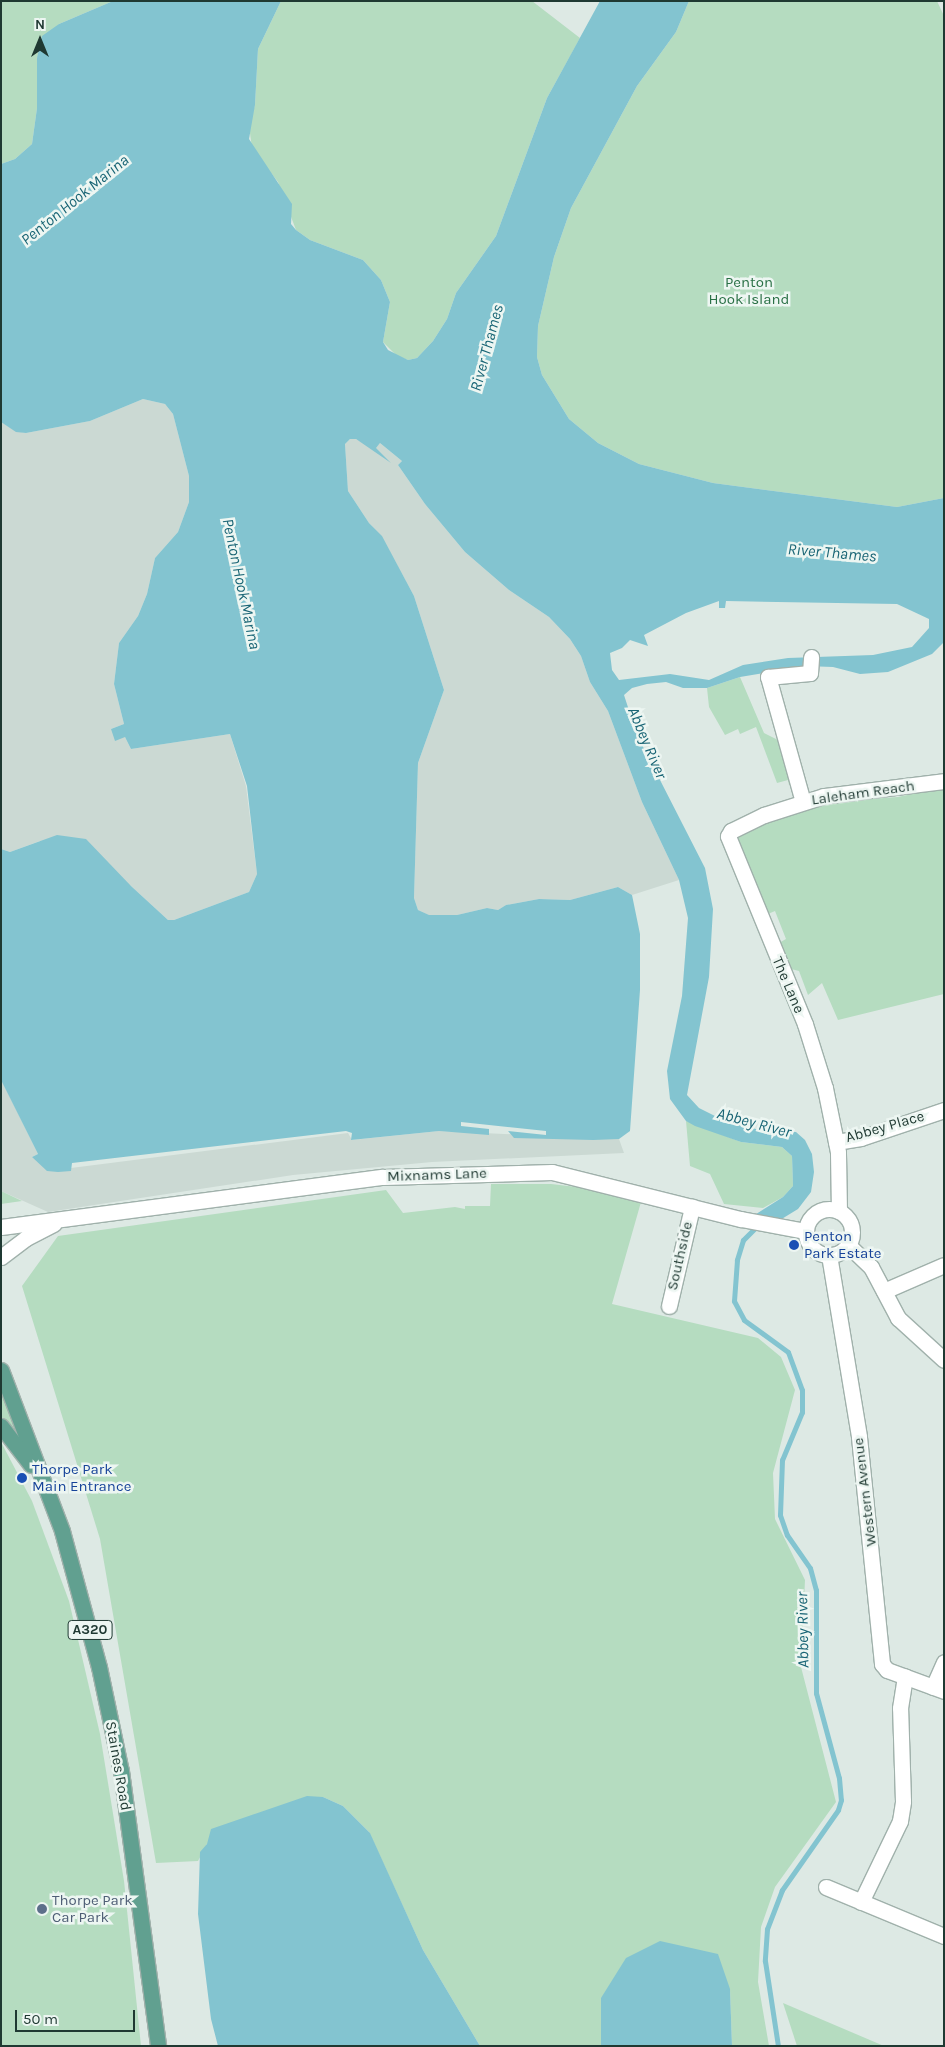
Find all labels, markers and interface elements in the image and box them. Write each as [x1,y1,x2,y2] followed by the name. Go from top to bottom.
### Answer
[15,15,65,65] north arrow
[35,16,45,33] text: N
[17,151,133,249] water label: Penton Hook Marina
[709,273,789,308] park label: Penton Hook Island
[466,302,508,394] water label: River Thames
[218,517,264,651] water label: Penton Hook Marina
[787,540,877,566] water label: River Thames
[623,704,671,782] water label: Abbey River
[810,777,916,809] street label: Laleham Reach
[768,954,808,1016] street label: The Lane
[715,1104,793,1142] water label: Abbey River
[844,1107,926,1147] street label: Abbey Place
[387,1164,487,1186] street label: Mixnams Lane
[663,1220,697,1292] street label: Southside
[804,1227,882,1262] place label: Penton Park Estate
[788,1239,800,1251] marker: Penton Park Estate
[849,1437,881,1547] street label: Western Avenue
[32,1460,131,1495] place label: Thorpe Park Main Entrance
[16,1472,28,1484] marker: Thorpe Park Main Entrance
[793,1592,813,1668] water label: Abbey River
[68,1618,112,1642] road number: A320
[101,1720,135,1812] street label: Staines Road
[52,1891,133,1926] place label: Thorpe Park Car Park
[36,1903,48,1915] marker: Thorpe Park Car Park
[18,2000,138,2032] scale bar
[23,2010,58,2028] text: 50 m

